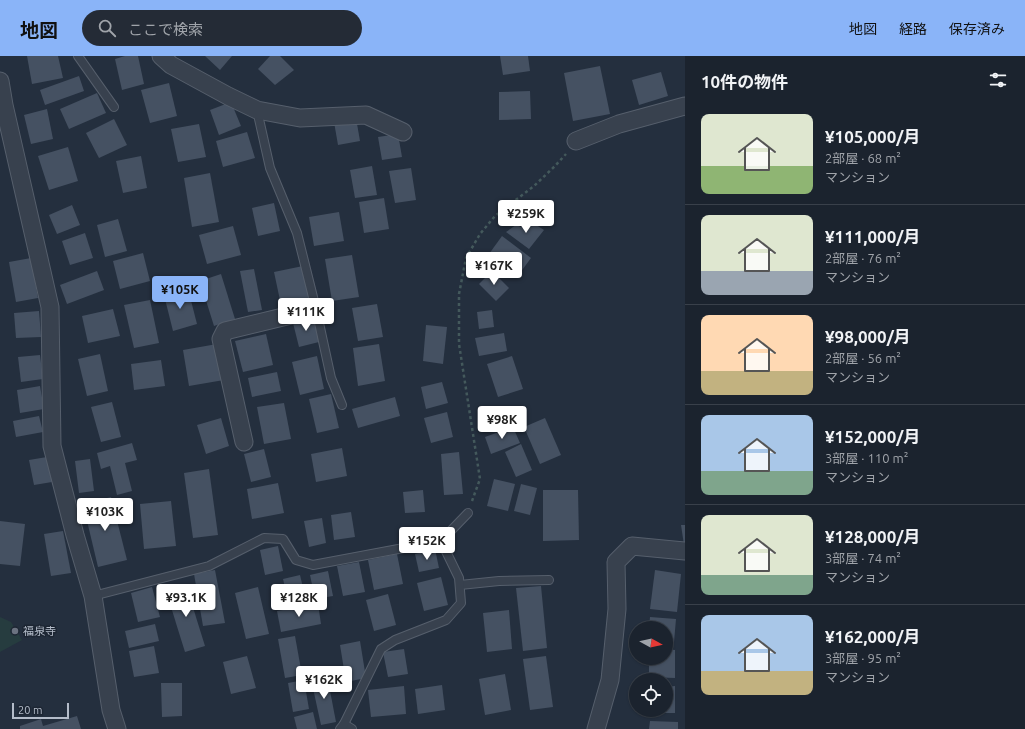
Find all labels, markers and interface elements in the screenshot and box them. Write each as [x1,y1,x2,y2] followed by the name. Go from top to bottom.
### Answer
[82,10,362,46] search box
[96,17,118,39] icon: search
[20,19,58,41] text: 地図
[128,21,203,38] text: ここで検索
[849,21,877,37] text: 地図
[899,21,927,37] text: 経路
[949,21,1005,37] text: 保存済み
[987,69,1009,91] icon: filters
[701,72,788,91] text: 10件の物件
[825,127,920,146] text: ¥105,000/月
[733,130,781,178] icon: home
[825,151,901,165] text: 2部屋 · 68 m²
[825,170,890,184] text: マンション
[498,200,554,234] pin: ¥259K
[507,206,545,220] text: ¥259K
[825,227,920,246] text: ¥111,000/月
[733,231,781,279] icon: home
[825,251,901,265] text: 2部屋 · 76 m²
[466,252,522,286] pin: ¥167K
[475,258,513,272] text: ¥167K
[825,270,890,284] text: マンション
[152,276,208,310] pin: ¥105K
[161,282,199,296] text: ¥105K
[278,298,334,332] pin: ¥111K
[287,304,325,318] text: ¥111K
[825,327,911,346] text: ¥98,000/月
[733,331,781,379] icon: home
[825,351,901,365] text: 2部屋 · 56 m²
[825,370,890,384] text: マンション
[478,406,526,440] pin: ¥98K
[487,412,517,426] text: ¥98K
[825,427,920,446] text: ¥152,000/月
[733,431,781,479] icon: home
[825,451,908,465] text: 3部屋 · 110 m²
[825,470,890,484] text: マンション
[77,498,133,532] pin: ¥103K
[86,504,124,518] text: ¥103K
[399,527,455,561] pin: ¥152K
[825,527,920,546] text: ¥128,000/月
[733,531,781,579] icon: home
[408,533,446,547] text: ¥152K
[825,551,901,565] text: 3部屋 · 74 m²
[825,570,890,584] text: マンション
[153,584,219,618] pin: ¥93.1K
[271,584,327,618] pin: ¥128K
[165,590,207,604] text: ¥93.1K
[280,590,318,604] text: ¥128K
[629,621,673,665] north arrow
[629,621,673,717] map controls
[23,625,56,637] place label: 福泉寺
[10,626,20,636] marker: 福泉寺
[825,627,920,646] text: ¥162,000/月
[733,631,781,679] icon: home
[825,651,901,665] text: 3部屋 · 95 m²
[296,666,352,700] pin: ¥162K
[825,670,890,684] text: マンション
[305,672,343,686] text: ¥162K
[629,673,673,717] button: locate
[12,701,69,720] scale bar
[18,704,42,716] text: 20 m

